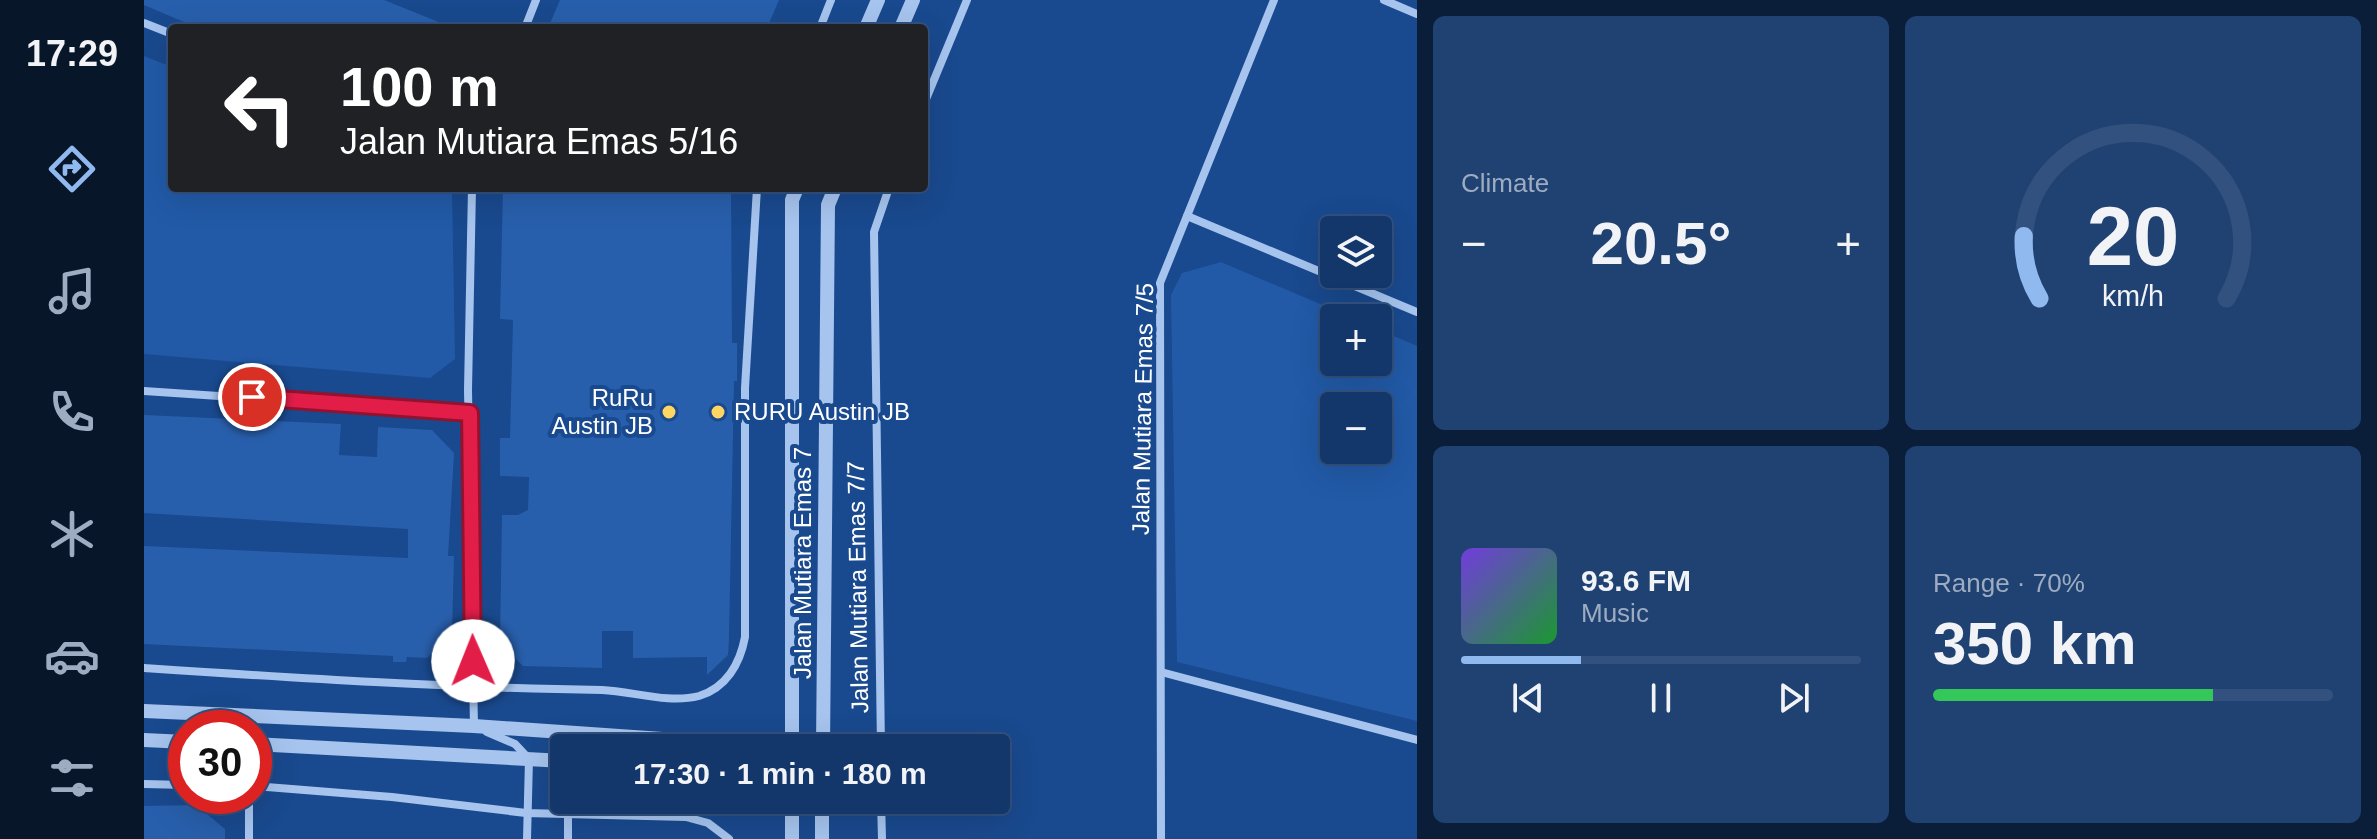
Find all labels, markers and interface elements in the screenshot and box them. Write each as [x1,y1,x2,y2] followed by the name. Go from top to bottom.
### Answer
[26,33,118,74] text: 17:29
[340,55,499,118] text: 100 m
[208,56,312,160] icon: left
[340,121,738,162] text: Jalan Mutiara Emas 5/16
[44,141,100,197] icon: directions
[1461,168,1549,198] text: Climate
[2087,189,2179,282] text: 20
[1591,210,1731,277] text: 20.5°
[1320,216,1392,464] map controls
[1320,216,1392,288] button: layers
[1461,219,1487,268] text: −
[1835,219,1861,268] text: +
[44,263,100,319] icon: music
[2102,280,2164,312] text: km/h
[1127,283,1158,535] street label: Jalan Mutiara Emas 7/5
[1320,304,1392,376] button: +
[218,363,286,431] pin
[230,375,274,419] icon: arrive
[44,384,100,440] icon: phone
[552,384,653,439] place label: RuRu Austin JB
[1320,392,1392,464] button: −
[734,398,910,425] place label: RURU Austin JB
[660,403,678,421] marker: RuRu Austin JB
[709,403,727,421] marker: RURU Austin JB
[789,447,816,679] street label: Jalan Mutiara Emas 7
[842,461,873,713] street label: Jalan Mutiara Emas 7/7
[44,506,100,562] icon: climate
[1581,564,1691,597] text: 93.6 FM
[1933,568,2085,598] text: Range · 70%
[1581,598,1649,628] text: Music
[1933,610,2137,677] text: 350 km
[431,619,515,703] position arrow
[44,628,100,684] icon: car
[1506,676,1550,720] icon: previous
[1639,676,1683,720] icon: pause
[1772,676,1816,720] icon: next
[168,710,272,814] speed limit sign: 30
[44,750,100,806] icon: filters
[633,757,927,790] text: 17:30 · 1 min · 180 m

